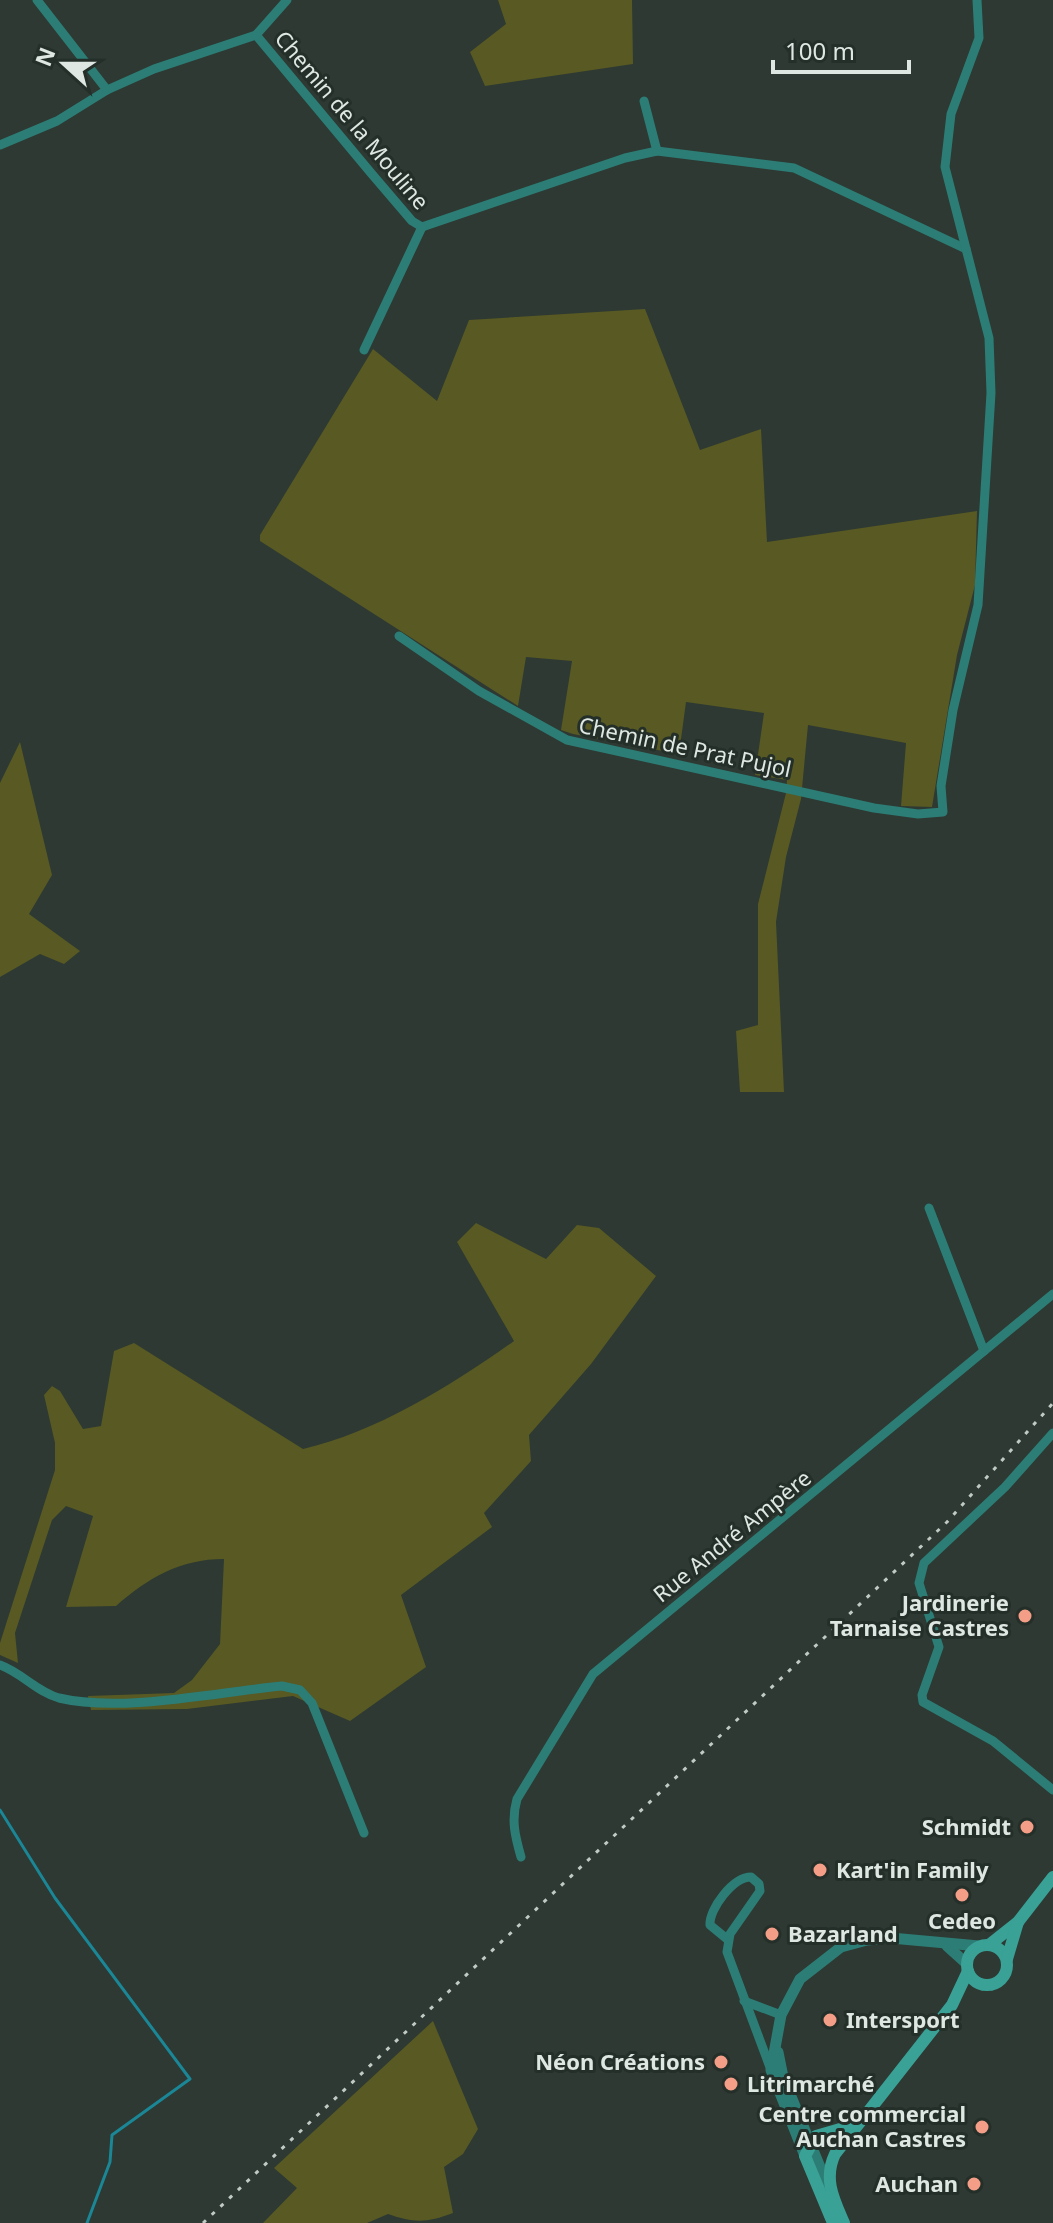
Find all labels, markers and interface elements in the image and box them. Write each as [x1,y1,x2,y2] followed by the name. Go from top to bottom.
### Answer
[269,23,437,215] street label: Chemin de la Mouline
[24,24,104,104] north arrow
[773,24,909,74] scale bar
[785,34,855,67] text: 100 m
[27,43,62,70] text: N
[576,709,794,783] street label: Chemin de Prat Pujol
[646,1462,817,1608] street label: Rue André Ampère
[830,1587,1009,1642] place label: Jardinerie Tarnaise Castres
[1016,1607,1034,1625] marker: Jardinerie Tarnaise Castres
[922,1811,1011,1841] place label: Schmidt
[1018,1818,1036,1836] marker: Schmidt
[836,1854,989,1884] place label: Kart'in Family
[811,1861,829,1879] marker: Kart'in Family
[953,1886,971,1904] marker: Cedeo
[928,1905,996,1935] place label: Cedeo
[788,1918,898,1948] place label: Bazarland
[763,1925,781,1943] marker: Bazarland
[846,2004,959,2034] place label: Intersport
[821,2011,839,2029] marker: Intersport
[535,2046,705,2076] place label: Néon Créations
[712,2053,730,2071] marker: Néon Créations
[747,2068,875,2098] place label: Litrimarché
[722,2075,740,2093] marker: Litrimarché
[758,2098,966,2153] place label: Centre commercial Auchan Castres
[973,2118,991,2136] marker: Centre commercial Auchan Castres
[875,2168,958,2198] place label: Auchan
[965,2175,983,2193] marker: Auchan

